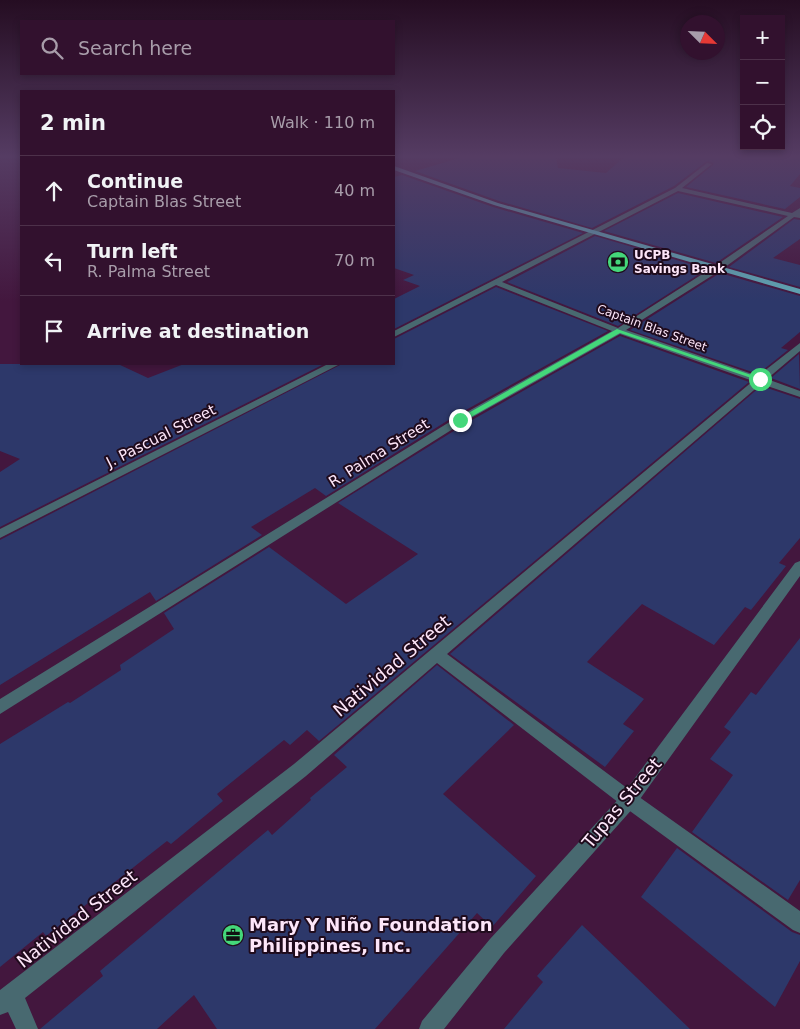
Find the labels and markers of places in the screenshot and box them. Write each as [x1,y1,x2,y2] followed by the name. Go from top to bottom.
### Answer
[634,248,726,276] place label: UCPB Savings Bank
[606,250,630,274] bank icon: UCPB Savings Bank
[249,914,492,956] place label: Mary Y Niño Foundation Philippines, Inc.
[221,923,245,947] office icon: Mary Y Niño Foundation Philippines, Inc.

